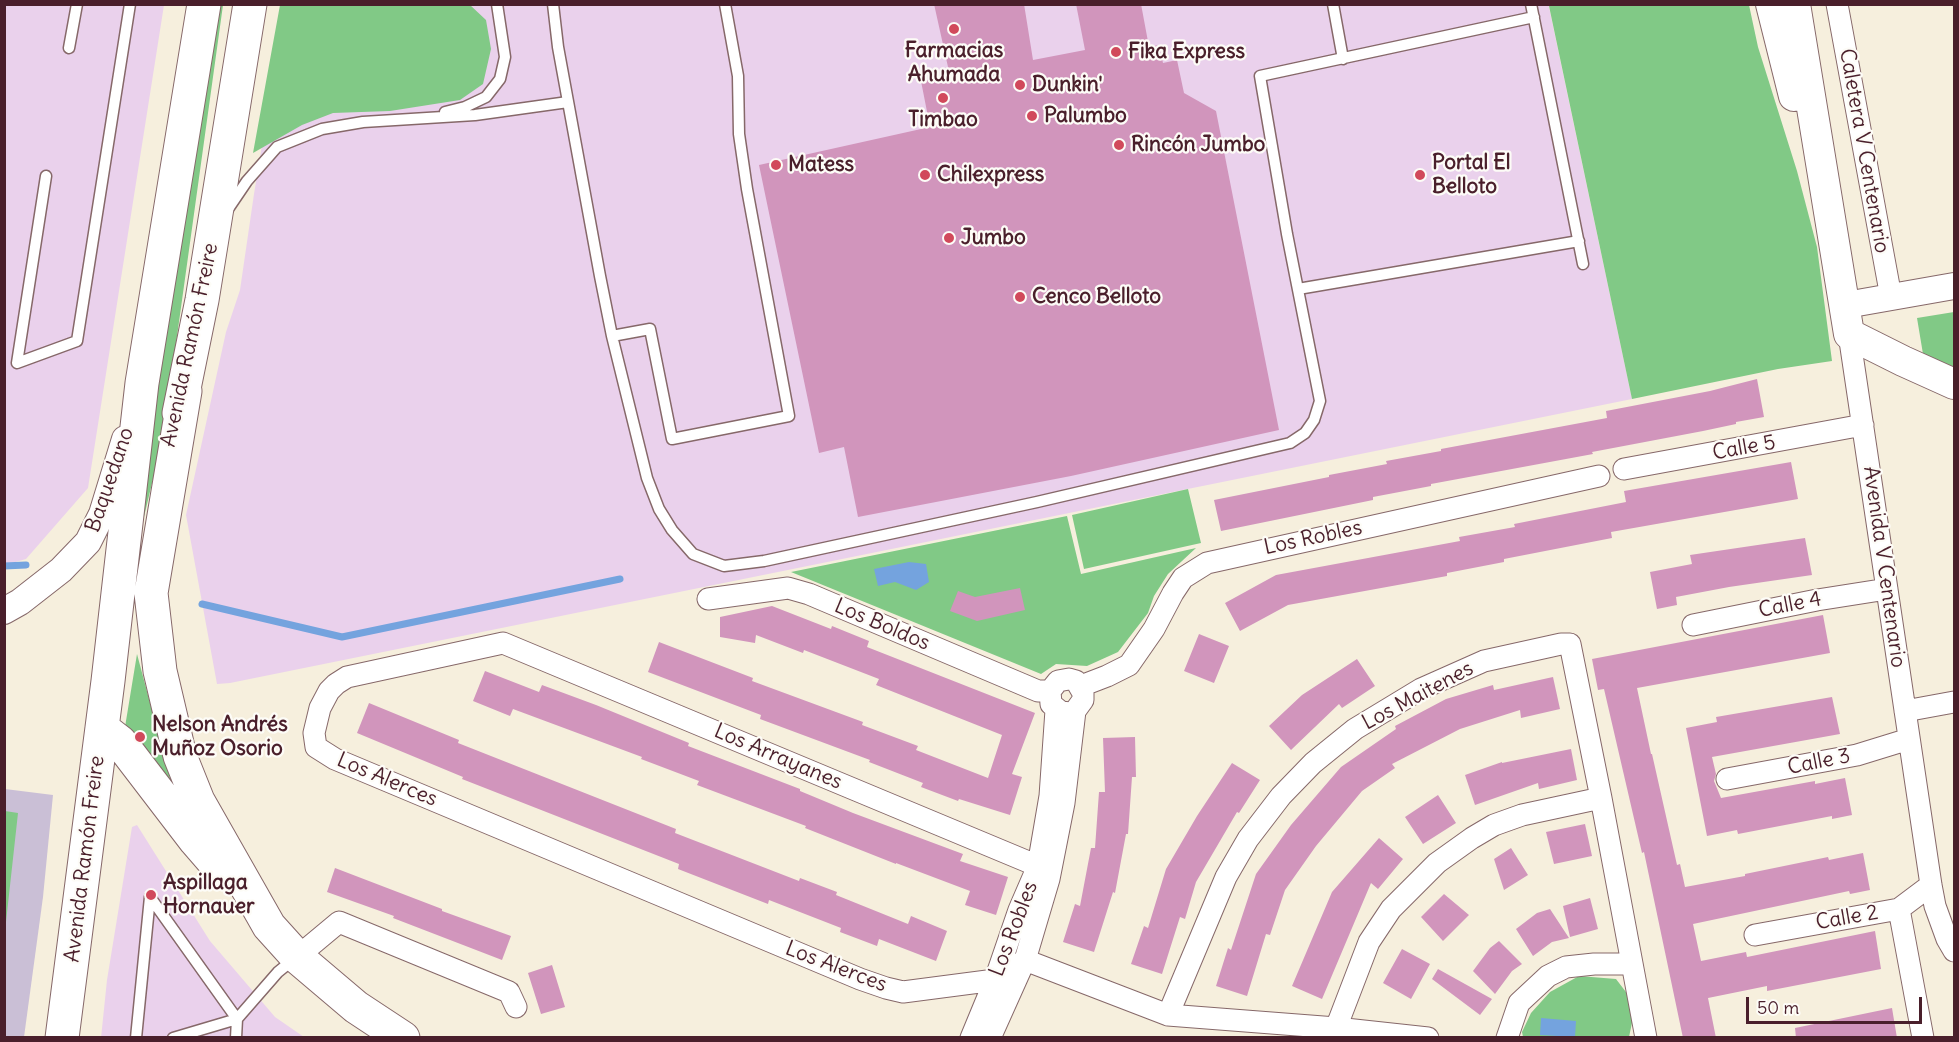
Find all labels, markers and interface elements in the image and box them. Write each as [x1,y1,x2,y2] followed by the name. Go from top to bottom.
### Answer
[947,22,961,36] marker: Farmacias Ahumada
[905,38,1003,88] place label: Farmacias Ahumada
[1128,39,1245,65] place label: Fika Express
[1109,45,1123,59] marker: Fika Express
[1834,47,1894,255] street label: Caletera V Centenario
[1032,72,1103,98] place label: Dunkin'
[1013,78,1027,92] marker: Dunkin'
[936,91,950,105] marker: Timbao
[1044,103,1127,129] place label: Palumbo
[908,107,978,133] place label: Timbao
[1025,109,1039,123] marker: Palumbo
[1131,132,1265,158] place label: Rincón Jumbo
[1112,138,1126,152] marker: Rincón Jumbo
[1432,150,1510,200] place label: Portal El Belloto
[788,152,854,178] place label: Matess
[769,158,783,172] marker: Matess
[937,162,1044,188] place label: Chilexpress
[918,168,932,182] marker: Chilexpress
[1413,168,1427,182] marker: Portal El Belloto
[961,225,1026,251] place label: Jumbo
[942,231,956,245] marker: Jumbo
[156,241,224,449] street label: Avenida Ramón Freire
[1032,284,1161,310] place label: Cenco Belloto
[1013,290,1027,304] marker: Cenco Belloto
[80,424,140,536] street label: Baquedano
[1711,430,1777,466] street label: Calle 5
[1857,465,1911,669] street label: Avenida V Centenario
[1262,515,1364,561] street label: Los Robles
[1756,587,1824,623] street label: Calle 4
[830,594,934,656] street label: Los Boldos
[1358,656,1478,736] street label: Los Maitenes
[152,712,288,762] place label: Nelson Andrés Muñoz Osorio
[710,719,846,795] street label: Los Arrayanes
[133,730,147,744] marker: Nelson Andrés Muñoz Osorio
[1786,744,1852,780] street label: Calle 3
[333,748,441,812] street label: Los Alerces
[60,754,110,964] street label: Avenida Ramón Freire
[163,870,255,920] place label: Aspillaga Hornauer
[984,878,1044,980] street label: Los Robles
[144,888,158,902] marker: Aspillaga Hornauer
[1814,900,1880,936] street label: Calle 2
[782,936,890,998] street label: Los Alerces
[1749,985,1924,1023] scale bar
[1757,996,1799,1019] text: 50 m

